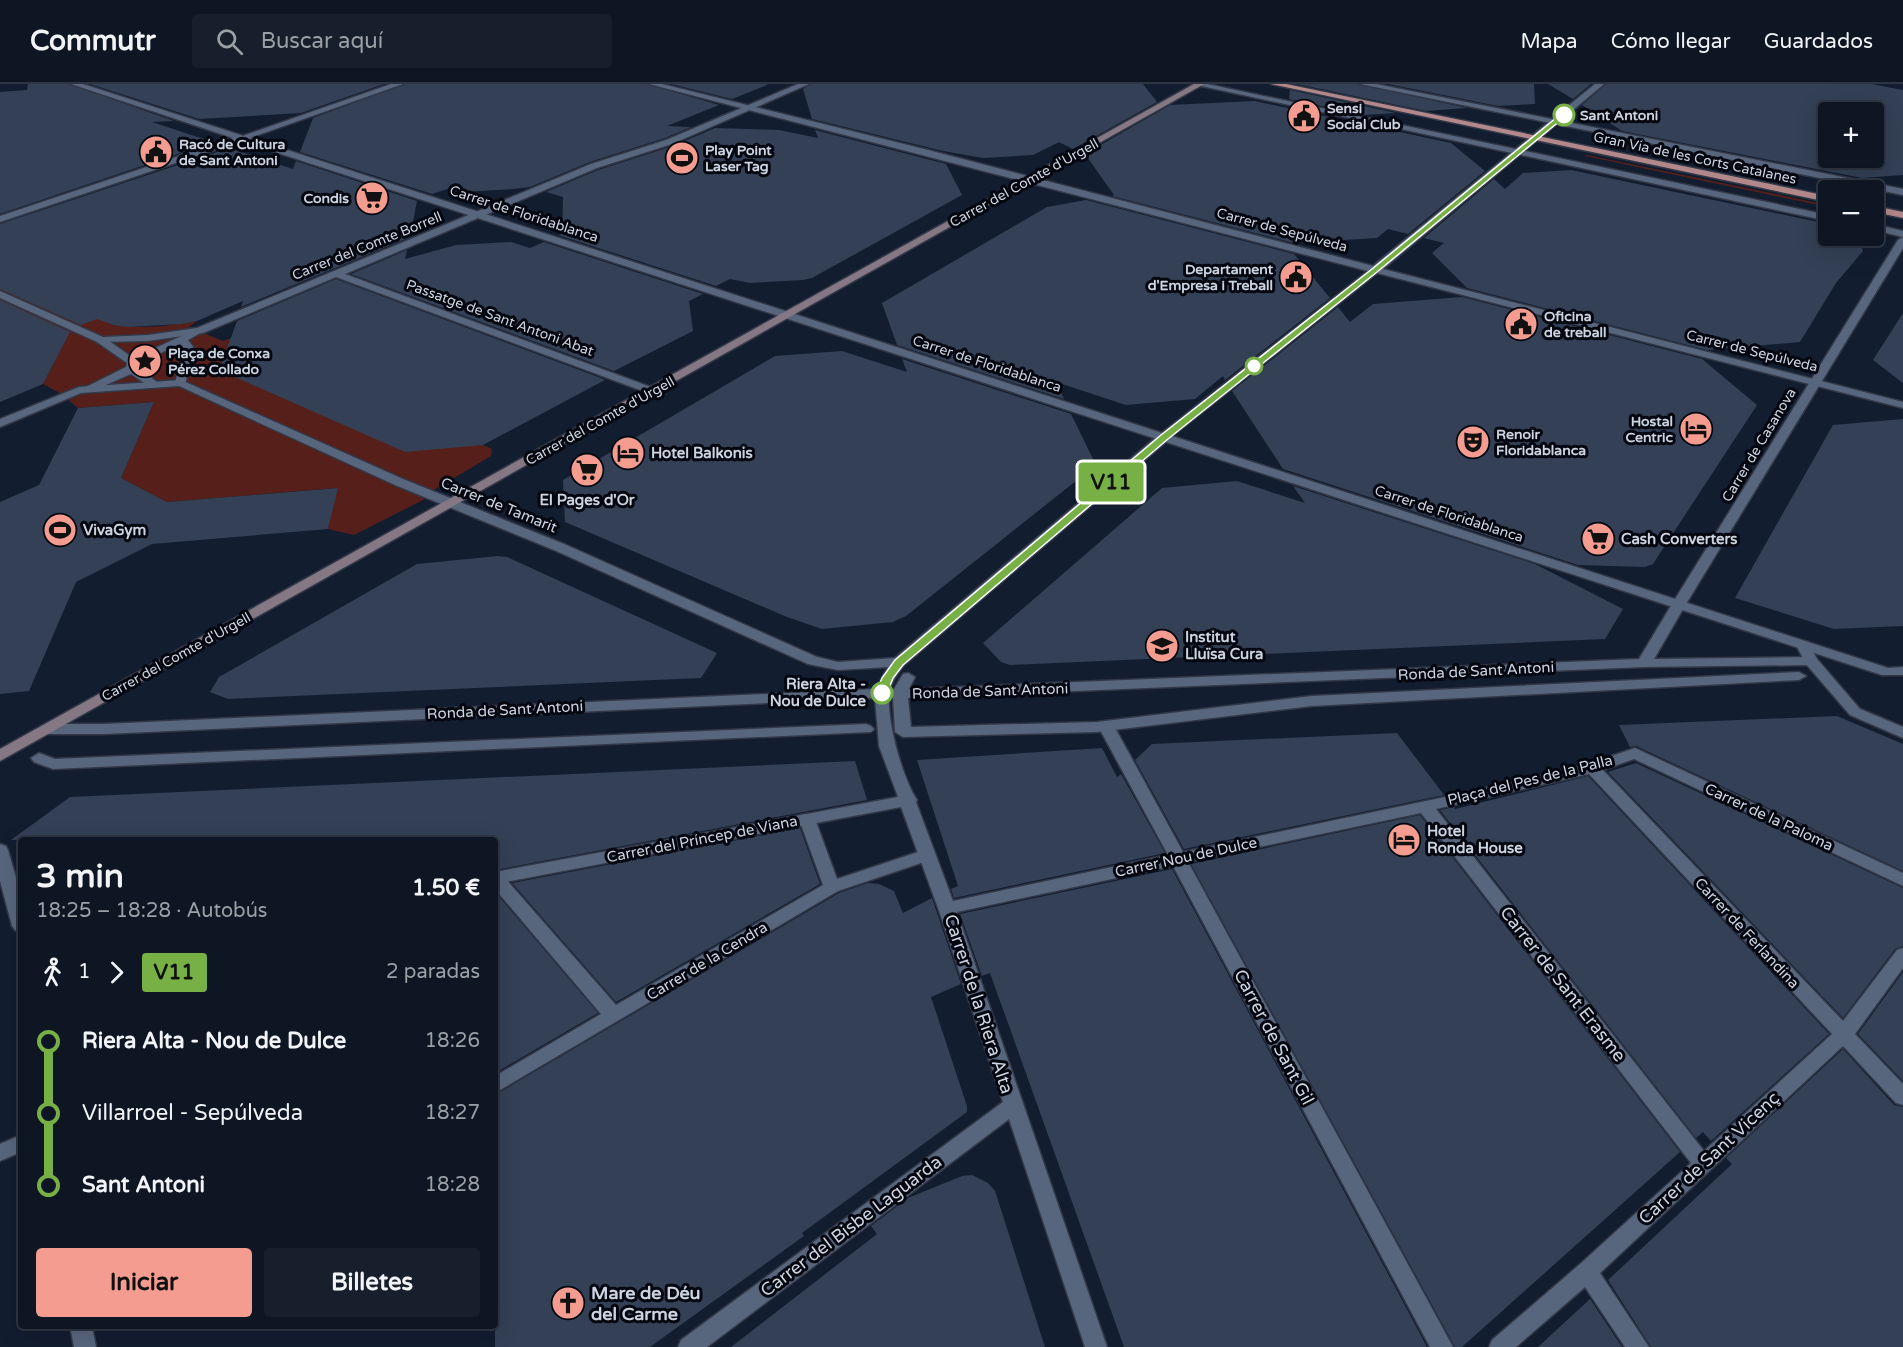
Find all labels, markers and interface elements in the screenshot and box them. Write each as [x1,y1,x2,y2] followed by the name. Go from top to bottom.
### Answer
[192,14,612,68] search box
[30,24,156,58] text: Commutr
[213,25,246,58] icon: search
[261,28,383,54] text: Buscar aquí
[1520,29,1578,54] text: Mapa
[1611,29,1731,54] text: Cómo llegar
[1764,29,1873,54] text: Guardados
[1286,98,1322,134] public building icon: Sensi Social Club
[1327,100,1401,133] place label: Sensi Social Club
[1818,102,1884,246] map controls
[1818,102,1884,168] button: +
[1553,104,1575,126] marker: Sant Antoni
[1580,107,1658,124] place label: Sant Antoni
[1592,128,1798,188] street label: Gran Via de les Corts Catalanes
[138,134,174,170] public building icon: Racó de Cultura de Sant Antoni
[947,135,1101,231] street label: Carrer del Comte d'Urgell
[179,136,286,169] place label: Racó de Cultura de Sant Antoni
[664,140,700,176] sports icon: Play Point Laser Tag
[705,142,772,175] place label: Play Point Laser Tag
[354,180,390,216] supermarket icon: Condis
[1818,180,1884,246] button: −
[447,182,601,246] street label: Carrer de Floridablanca
[303,190,349,207] place label: Condis
[1215,204,1349,256] street label: Carrer de Sepúlveda
[290,208,444,284] street label: Carrer del Comte Borrell
[1278,259,1314,295] public building icon: Departament d'Empresa i Treball
[1148,261,1274,294] place label: Departament d'Empresa i Treball
[404,276,597,360] street label: Passatge de Sant Antoni Abat
[1503,306,1539,342] public building icon: Oficina de treball
[1544,308,1607,341] place label: Oficina de treball
[1685,326,1819,376] street label: Carrer de Sepúlveda
[910,332,1064,396] street label: Carrer de Floridablanca
[127,343,163,379] place icon: Plaça de Conxa Pérez Collado
[168,345,270,378] place label: Plaça de Conxa Pérez Collado
[1245,357,1263,375] unlabelled marker
[523,373,677,469] street label: Carrer del Comte d'Urgell
[1718,385,1800,505] street label: Carrer de Casanova
[1678,411,1714,447] hotel icon: Hostal Centric
[1626,413,1674,446] place label: Hostal Centric
[1455,424,1491,460] theatre icon: Renoir Floridablanca
[1496,426,1586,459] place label: Renoir Floridablanca
[610,435,646,471] hotel icon: Hotel Balkonis
[651,444,753,462] place label: Hotel Balkonis
[569,452,605,488] supermarket icon: El Pages d'Or
[1076,462,1146,502] line badge: V11
[1091,470,1131,495] text: V11
[438,473,560,537] street label: Carrer de Tamarit
[1372,482,1526,546] street label: Carrer de Floridablanca
[540,491,635,510] place label: El Pages d'Or
[42,512,78,548] sports icon: VivaGym
[83,521,146,540] place label: VivaGym
[1580,521,1616,557] supermarket icon: Cash Converters
[1621,530,1738,548] place label: Cash Converters
[99,609,253,705] street label: Carrer del Comte d'Urgell
[1144,628,1180,664] school or university icon: Institut Lluïsa Cura
[1185,628,1263,663] place label: Institut Lluïsa Cura
[1397,658,1555,684] street label: Ronda de Sant Antoni
[770,675,866,710] place label: Riera Alta - Nou de Dulce
[911,679,1069,703] street label: Ronda de Sant Antoni
[871,682,893,704] marker: Riera Alta - Nou de Dulce
[426,697,584,723] street label: Ronda de Sant Antoni
[1446,751,1614,809] street label: Plaça del Pes de la Palla
[1702,779,1836,855] street label: Carrer de la Paloma
[605,812,799,866] street label: Carrer del Príncep de Viana
[1386,822,1422,858] hotel icon: Hotel Ronda House
[1427,822,1523,857] place label: Hotel Ronda House
[1113,833,1259,881] street label: Carrer Nou de Dulce
[36,857,124,896] text: 3 min
[1691,874,1803,992] street label: Carrer de Ferlandina
[412,875,480,901] text: 1.50 €
[36,899,267,923] text: 18:25 – 18:28 · Autobús
[1495,902,1631,1066] street label: Carrer de Sant Erasme
[940,911,1018,1097] street label: Carrer de la Riera Alta
[643,918,771,1004] street label: Carrer de la Cendra
[36,956,69,989] icon: walk
[100,956,133,989] icon: forward
[78,960,91,984] text: 1
[154,960,195,985] text: V11
[386,960,480,984] text: 2 paradas
[1229,966,1319,1108] street label: Carrer de Sant Gil
[82,1028,346,1054] text: Riera Alta - Nou de Dulce
[425,1029,480,1053] text: 18:26
[1634,1087,1784,1229] street label: Carrer de Sant Vicenç
[82,1100,303,1126] text: Villarroel - Sepúlveda
[425,1101,480,1125] text: 18:27
[756,1151,946,1301] street label: Carrer del Bisbe Laguarda
[82,1172,205,1198] text: Sant Antoni
[425,1173,480,1197] text: 18:28
[36,1248,252,1317] button: Iniciar
[264,1248,480,1317] button: Billetes
[591,1282,701,1325] place label: Mare de Déu del Carme
[550,1285,586,1321] church icon: Mare de Déu del Carme

